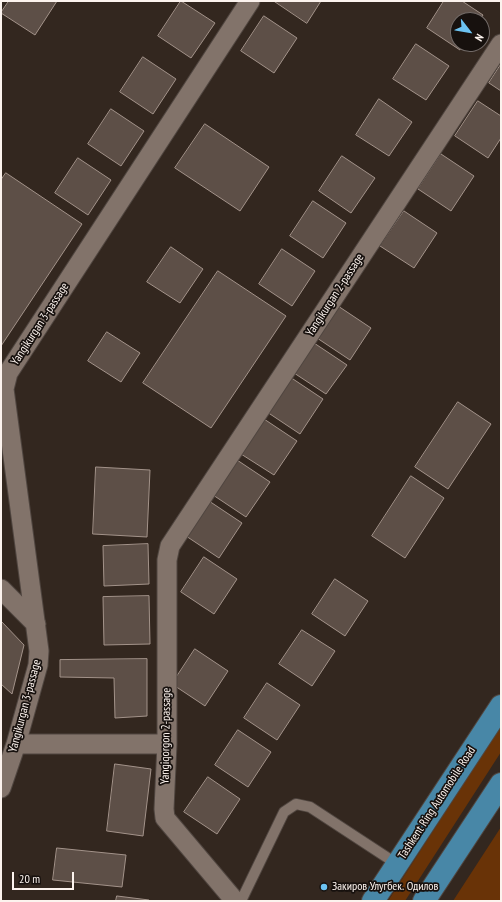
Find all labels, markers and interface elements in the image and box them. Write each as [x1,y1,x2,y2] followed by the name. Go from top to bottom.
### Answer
[450,12,490,52] north arrow
[472,32,487,44] text: N
[303,251,367,339] street label: Yangikurgan 2-passage
[8,280,72,368] street label: Yangikurgan 3-passage
[6,658,44,754] street label: Yangikurgan 3-passage
[158,688,174,784] street label: Yangiqorgon 2-passage
[395,744,479,862] street label: Tashkent Ring Automobile Road
[14,864,76,890] scale bar
[19,871,40,886] text: 20 m
[332,880,438,894] place label: Закиров Улугбек. Одилов
[319,882,329,892] marker: Закиров Улугбек. Одилов

